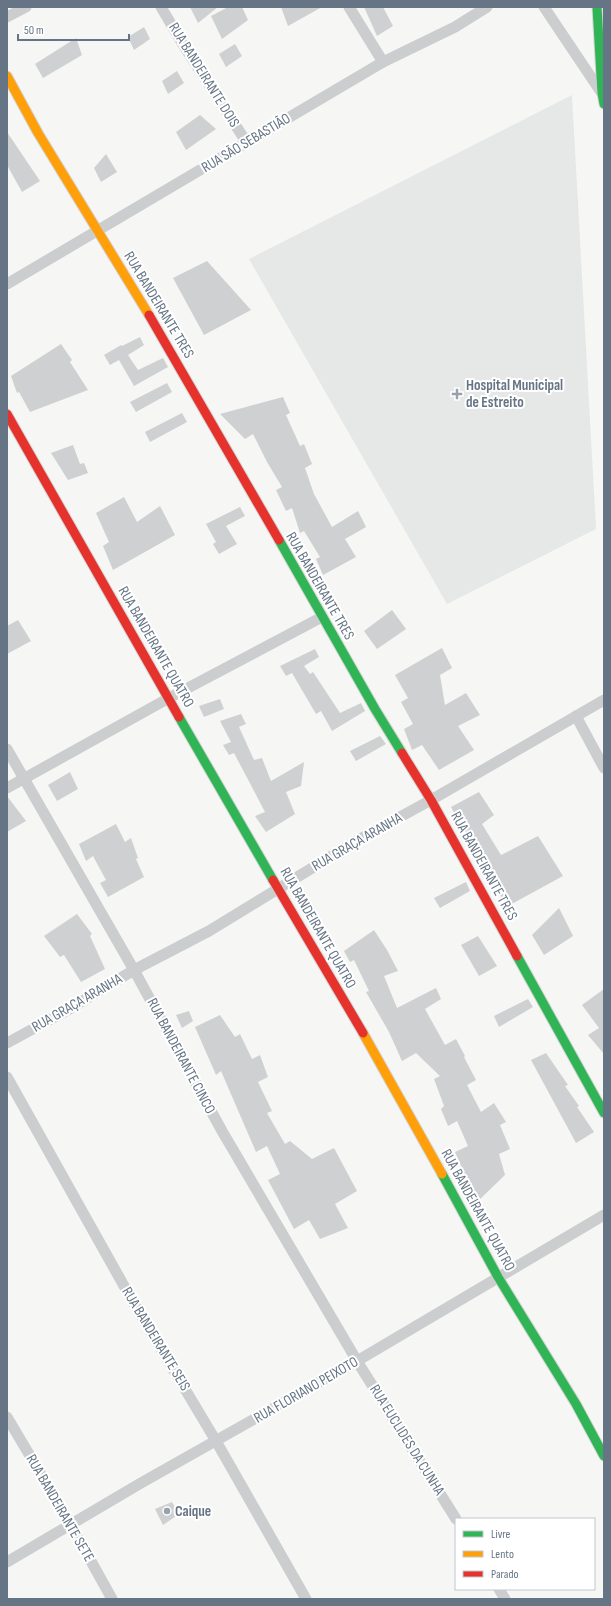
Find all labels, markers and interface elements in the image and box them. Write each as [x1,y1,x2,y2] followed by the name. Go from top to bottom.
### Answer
[18,16,129,42] scale bar
[164,19,244,131] street label: RUA BANDEIRANTE DOIS
[24,23,44,38] text: 50 m
[198,109,294,177] street label: RUA SÃO SEBASTIÃO
[120,248,198,362] street label: RUA BANDEIRANTE TRES
[466,376,563,412] place label: Hospital Municipal de Estreito
[451,388,463,400] marker: Hospital Municipal de Estreito
[281,529,359,643] street label: RUA BANDEIRANTE TRES
[114,583,198,711] street label: RUA BANDEIRANTE QUATRO
[309,808,406,875] street label: RUA GRAÇA ARANHA
[446,808,522,924] street label: RUA BANDEIRANTE TRES
[276,864,360,992] street label: RUA BANDEIRANTE QUATRO
[29,969,126,1036] street label: RUA GRAÇA ARANHA
[142,995,220,1117] street label: RUA BANDEIRANTE CINCO
[437,1146,519,1274] street label: RUA BANDEIRANTE QUATRO
[118,1284,194,1394] street label: RUA BANDEIRANTE SEIS
[250,1352,362,1428] street label: RUA FLORIANO PEIXOTO
[365,1381,449,1499] street label: RUA EUCLIDES DA CUNHA
[22,1451,98,1565] street label: RUA BANDEIRANTE SETE
[175,1502,211,1521] place label: Caique
[162,1506,172,1516] marker: Caique
[455,1518,595,1590] legend
[491,1527,511,1542] text: Livre
[491,1547,514,1562] text: Lento
[491,1567,518,1582] text: Parado

